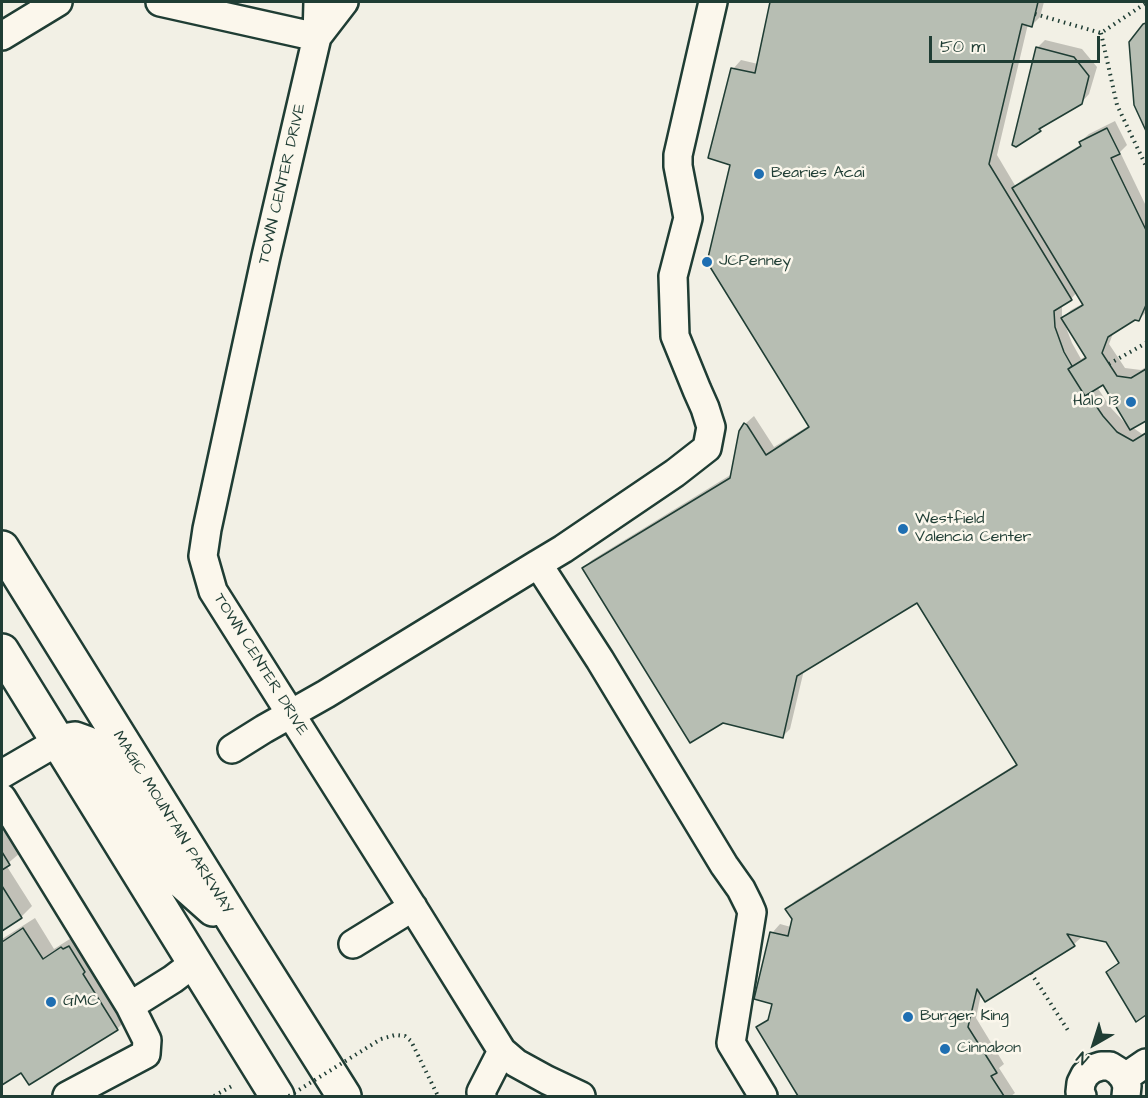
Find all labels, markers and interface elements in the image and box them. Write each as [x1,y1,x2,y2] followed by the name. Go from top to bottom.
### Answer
[932,24,1103,62] scale bar
[940,34,985,59] text: 50 m
[255,102,311,266] street label: TOWN CENTER DRIVE
[771,164,864,184] place label: Bearies Acai
[752,167,766,181] marker: Bearies Acai
[719,252,791,272] place label: JCPenney
[700,255,714,269] marker: JCPenney
[1073,392,1119,412] place label: Halo 13
[1124,395,1138,409] marker: Halo 13
[915,510,1031,548] place label: Westfield Valencia Center
[896,522,910,536] marker: Westfield Valencia Center
[208,590,312,740] street label: TOWN CENTER DRIVE
[108,728,236,918] street label: MAGIC MOUNTAIN PARKWAY
[63,992,99,1012] place label: GMC
[44,995,58,1009] marker: GMC
[920,1007,1009,1027] place label: Burger King
[901,1010,915,1024] marker: Burger King
[1064,1014,1124,1074] north arrow
[957,1039,1021,1059] place label: Cinnabon
[938,1042,952,1056] marker: Cinnabon
[1072,1046,1093,1070] text: N

